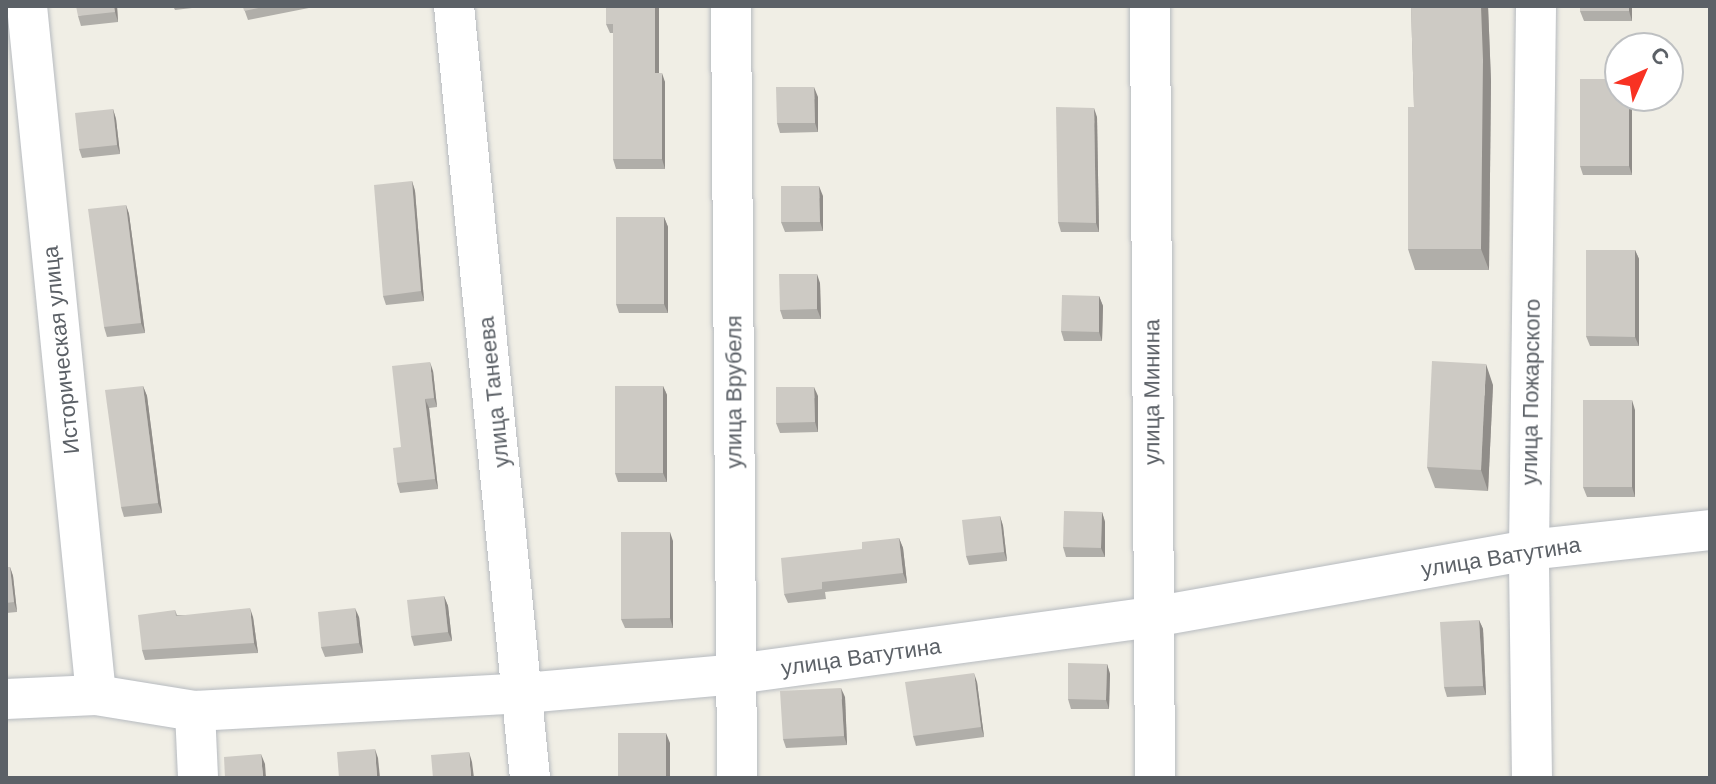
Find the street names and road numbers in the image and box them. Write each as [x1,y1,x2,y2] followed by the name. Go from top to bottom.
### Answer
[37,245,85,455] street label: Историческая улица
[1516,299,1546,485] street label: улица Пожарского
[473,315,515,469] street label: улица Танеева
[721,315,747,469] street label: улица Врубеля
[1139,319,1165,465] street label: улица Минина
[1419,531,1583,583] street label: улица Ватутина
[779,633,943,681] street label: улица Ватутина

